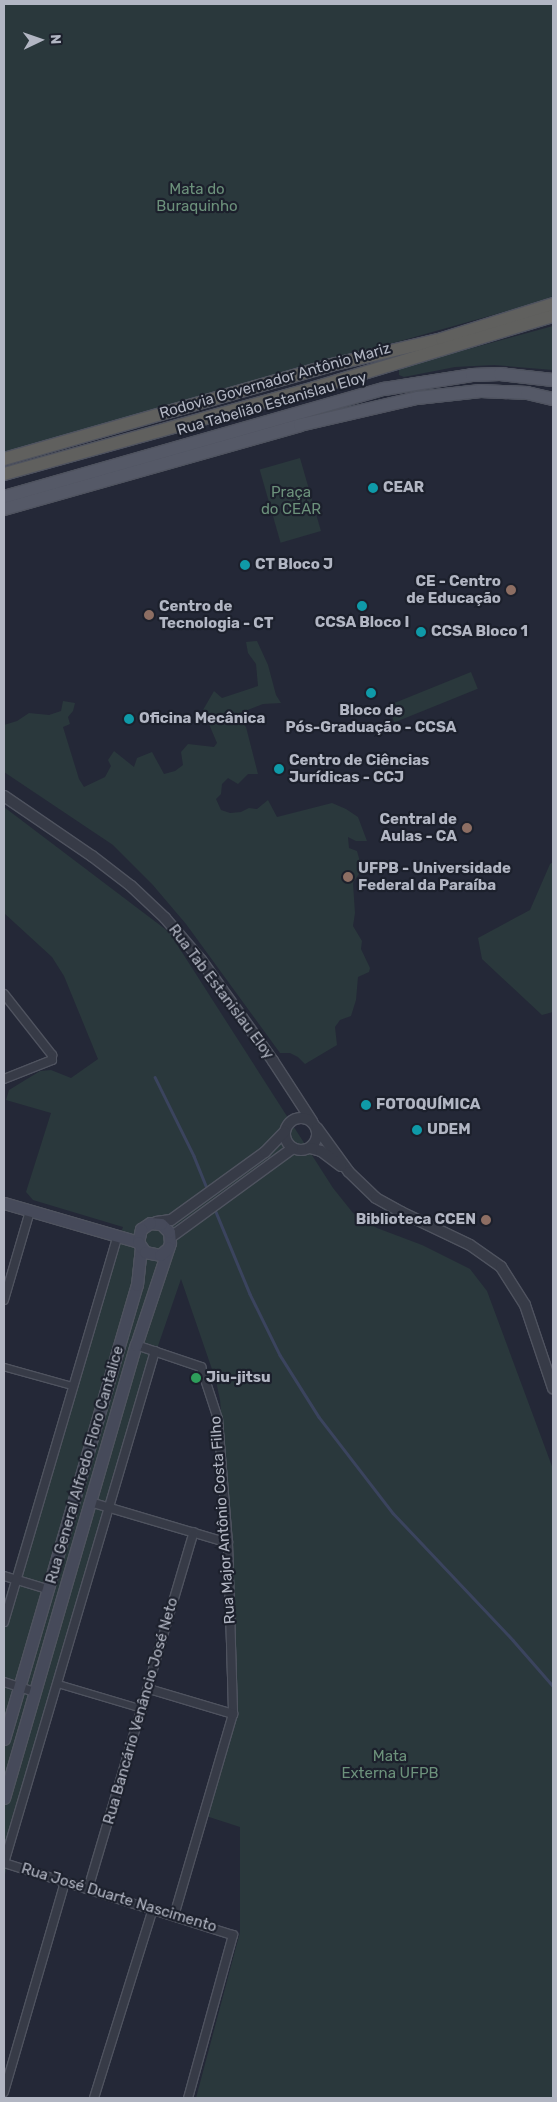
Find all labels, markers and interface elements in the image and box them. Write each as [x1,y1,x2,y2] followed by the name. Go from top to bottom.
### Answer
[15,15,65,65] north arrow
[47,34,64,45] text: N
[156,180,238,215] park label: Mata do Buraquinho
[157,339,393,423] street label: Rodovia Governador Antônio Mariz
[175,368,369,440] street label: Rua Tabelião Estanislau Eloy
[383,479,424,497] place label: CEAR
[367,482,379,494] marker: CEAR
[261,483,321,518] park label: Praça do CEAR
[255,556,333,574] place label: CT Bloco J
[239,559,251,571] marker: CT Bloco J
[406,572,501,607] place label: CE - Centro de Educação
[505,584,517,596] marker: CE - Centro de Educação
[159,597,273,632] place label: Centro de Tecnologia - CT
[356,600,368,612] marker: CCSA Bloco I
[143,609,155,621] marker: Centro de Tecnologia - CT
[315,614,409,632] place label: CCSA Bloco I
[431,623,528,641] place label: CCSA Bloco 1
[415,626,427,638] marker: CCSA Bloco 1
[365,687,377,699] marker: Bloco de Pós-Graduação - CCSA
[286,701,456,736] place label: Bloco de Pós-Graduação - CCSA
[139,710,265,728] place label: Oficina Mecânica
[123,713,135,725] marker: Oficina Mecânica
[289,751,429,786] place label: Centro de Ciências Jurídicas - CCJ
[273,763,285,775] marker: Centro de Ciências Jurídicas - CCJ
[380,810,457,845] place label: Central de Aulas - CA
[461,822,473,834] marker: Central de Aulas - CA
[358,859,511,894] place label: UFPB - Universidade Federal da Paraíba
[342,871,354,883] marker: UFPB - Universidade Federal da Paraíba
[164,921,278,1063] street label: Rua Tab Estanislau Eloy
[376,1096,481,1114] place label: FOTOQUÍMICA
[360,1099,372,1111] marker: FOTOQUÍMICA
[427,1121,471,1139] place label: UDEM
[411,1124,423,1136] marker: UDEM
[356,1211,476,1229] place label: Biblioteca CCEN
[480,1214,492,1226] marker: Biblioteca CCEN
[42,1344,128,1586] street label: Rua General Alfredo Floro Cantalice
[206,1369,271,1387] place label: Jiu-jitsu
[190,1372,202,1384] marker: Jiu-jitsu
[207,1415,239,1625] street label: Rua Major Antônio Costa Filho
[100,1595,182,1827] street label: Rua Bancário Venâncio José Neto
[341,1747,439,1782] park label: Mata Externa UFPB
[19,1860,219,1936] street label: Rua José Duarte Nascimento

